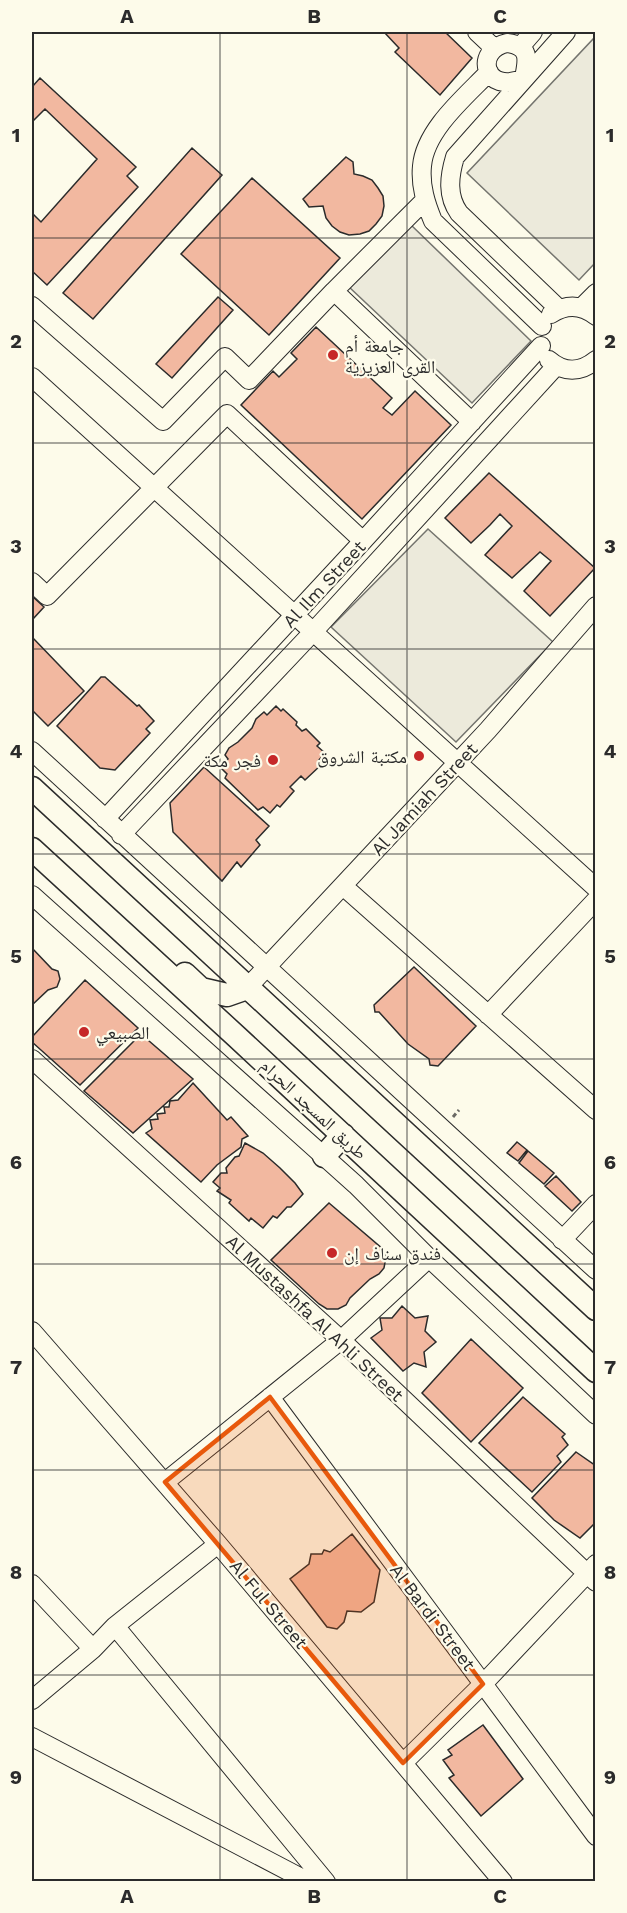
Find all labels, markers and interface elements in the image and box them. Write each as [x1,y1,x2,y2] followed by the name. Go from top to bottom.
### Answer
[120,4,134,28] text: A
[307,4,321,28] text: B
[493,4,507,28] text: C
[12,123,20,147] text: 1
[606,123,614,147] text: 1
[10,329,22,353] text: 2
[604,329,616,353] text: 2
[345,335,435,378] place label: جامعة أم القرى العزيزية
[326,348,340,362] marker: جامعة أم القرى العزيزية
[10,534,22,558] text: 3
[604,534,616,558] text: 3
[278,536,370,632] street label: Al Ilm Street
[366,738,482,860] street label: Al Jamiah Street
[10,739,23,763] text: 4
[604,739,617,763] text: 4
[317,746,407,768] place label: مكتبة الشروق
[412,749,426,763] marker: مكتبة الشروق
[203,750,261,771] place label: فجر مكة
[266,753,280,767] marker: فجر مكة
[10,944,22,968] text: 5
[604,944,616,968] text: 5
[96,1022,150,1047] place label: الصبيعي
[77,1025,91,1039] marker: الصبيعي
[255,1054,371,1165] street label: طريق المسجد الحرام
[10,1150,22,1174] text: 6
[604,1150,616,1174] text: 6
[222,1230,408,1406] street label: Al Mustashfa Al Ahli Street
[344,1243,441,1265] place label: فندق سناف إن
[325,1246,339,1260] marker: فندق سناف إن
[10,1355,22,1379] text: 7
[604,1355,616,1379] text: 7
[226,1555,313,1653] street label: Al Ful Street
[386,1559,480,1675] street label: Al Bardi Street
[10,1560,22,1584] text: 8
[604,1560,616,1584] text: 8
[10,1765,22,1789] text: 9
[604,1765,616,1789] text: 9
[120,1884,134,1908] text: A
[307,1884,321,1908] text: B
[493,1884,507,1908] text: C

